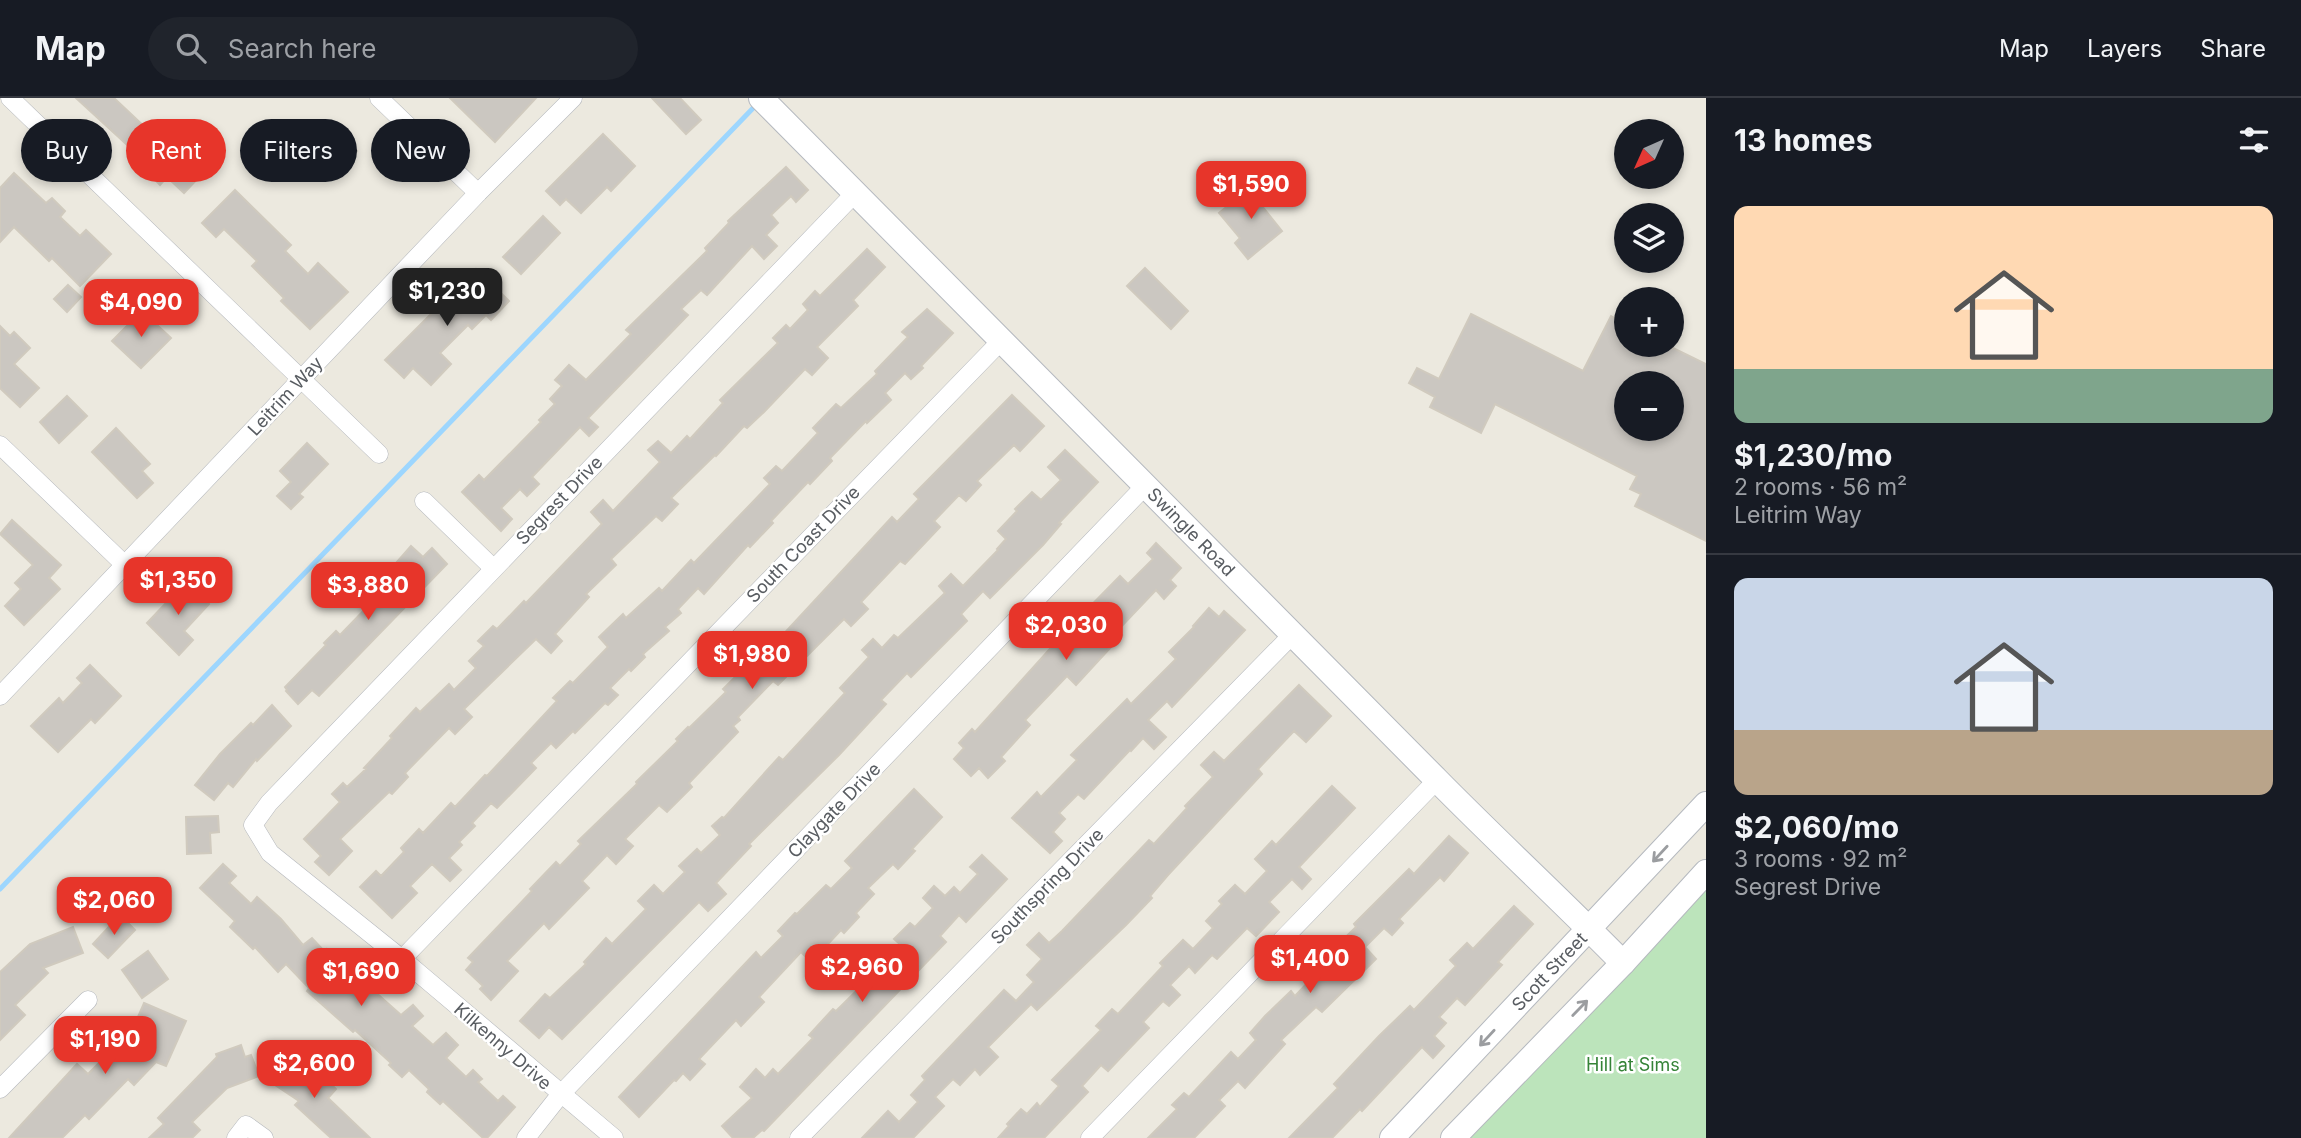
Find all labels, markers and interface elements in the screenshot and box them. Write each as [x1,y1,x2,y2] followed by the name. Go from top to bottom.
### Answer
[148,17,638,80] search box
[35,28,106,68] text: Map
[172,29,210,67] icon: search
[228,33,376,64] text: Search here
[1999,34,2049,63] text: Map
[2087,34,2162,63] text: Layers
[2200,34,2266,63] text: Share
[21,119,112,182] chip: Buy
[126,119,226,182] chip: Rent
[240,119,357,182] chip: Filters
[371,119,470,182] chip: New
[1614,119,1684,189] north arrow
[1614,119,1684,441] map controls
[2235,121,2273,159] icon: filters
[1734,122,1873,158] text: 13 homes
[1194,162,1308,221] pin: $1,590
[1212,170,1290,198] text: $1,590
[1614,203,1684,273] button: layers
[1941,252,2067,378] icon: home
[390,268,504,328] pin: $1,230
[408,277,486,305] text: $1,230
[84,280,198,339] pin: $4,090
[1614,287,1684,357] button: +
[100,288,182,316] text: $4,090
[243,352,327,440] street label: Leitrim Way
[1614,371,1684,441] button: −
[1734,437,1893,473] text: $1,230/mo
[511,451,607,549] street label: Segrest Drive
[1734,473,1907,501] text: 2 rooms · 56 m²
[742,481,864,607] street label: South Coast Drive
[1143,483,1240,580] street label: Swingle Road
[1734,501,1862,529] text: Leitrim Way
[121,558,235,617] pin: $1,350
[311,562,425,622] pin: $3,880
[139,566,217,594] text: $1,350
[327,571,409,599] text: $3,880
[1009,602,1123,662] pin: $2,030
[1025,611,1107,639] text: $2,030
[1941,624,2067,750] icon: home
[695,632,809,691] pin: $1,980
[713,640,791,668] text: $1,980
[783,758,885,862] street label: Claygate Drive
[1734,809,1899,845] text: $2,060/mo
[986,824,1108,948] street label: Southspring Drive
[1651,845,1668,862] one-way arrow
[1734,845,1907,873] text: 3 rooms · 92 m²
[1734,873,1881,901] text: Segrest Drive
[57,878,171,937] pin: $2,060
[73,886,155,914] text: $2,060
[1507,927,1591,1015] street label: Scott Street
[1253,936,1367,995] pin: $1,400
[805,944,919,1004] pin: $2,960
[1270,944,1350,972] text: $1,400
[304,948,418,1008] pin: $1,690
[821,953,903,981] text: $2,960
[322,957,400,985] text: $1,690
[450,998,556,1094] street label: Kilkenny Drive
[1571,1000,1588,1017] one-way arrow
[48,1016,162,1076] pin: $1,190
[70,1025,140,1053] text: $1,190
[1479,1029,1495,1047] one-way arrow
[257,1040,371,1100] pin: $2,600
[273,1049,355,1077] text: $2,600
[1586,1054,1680,1075] park label: Hill at Sims

